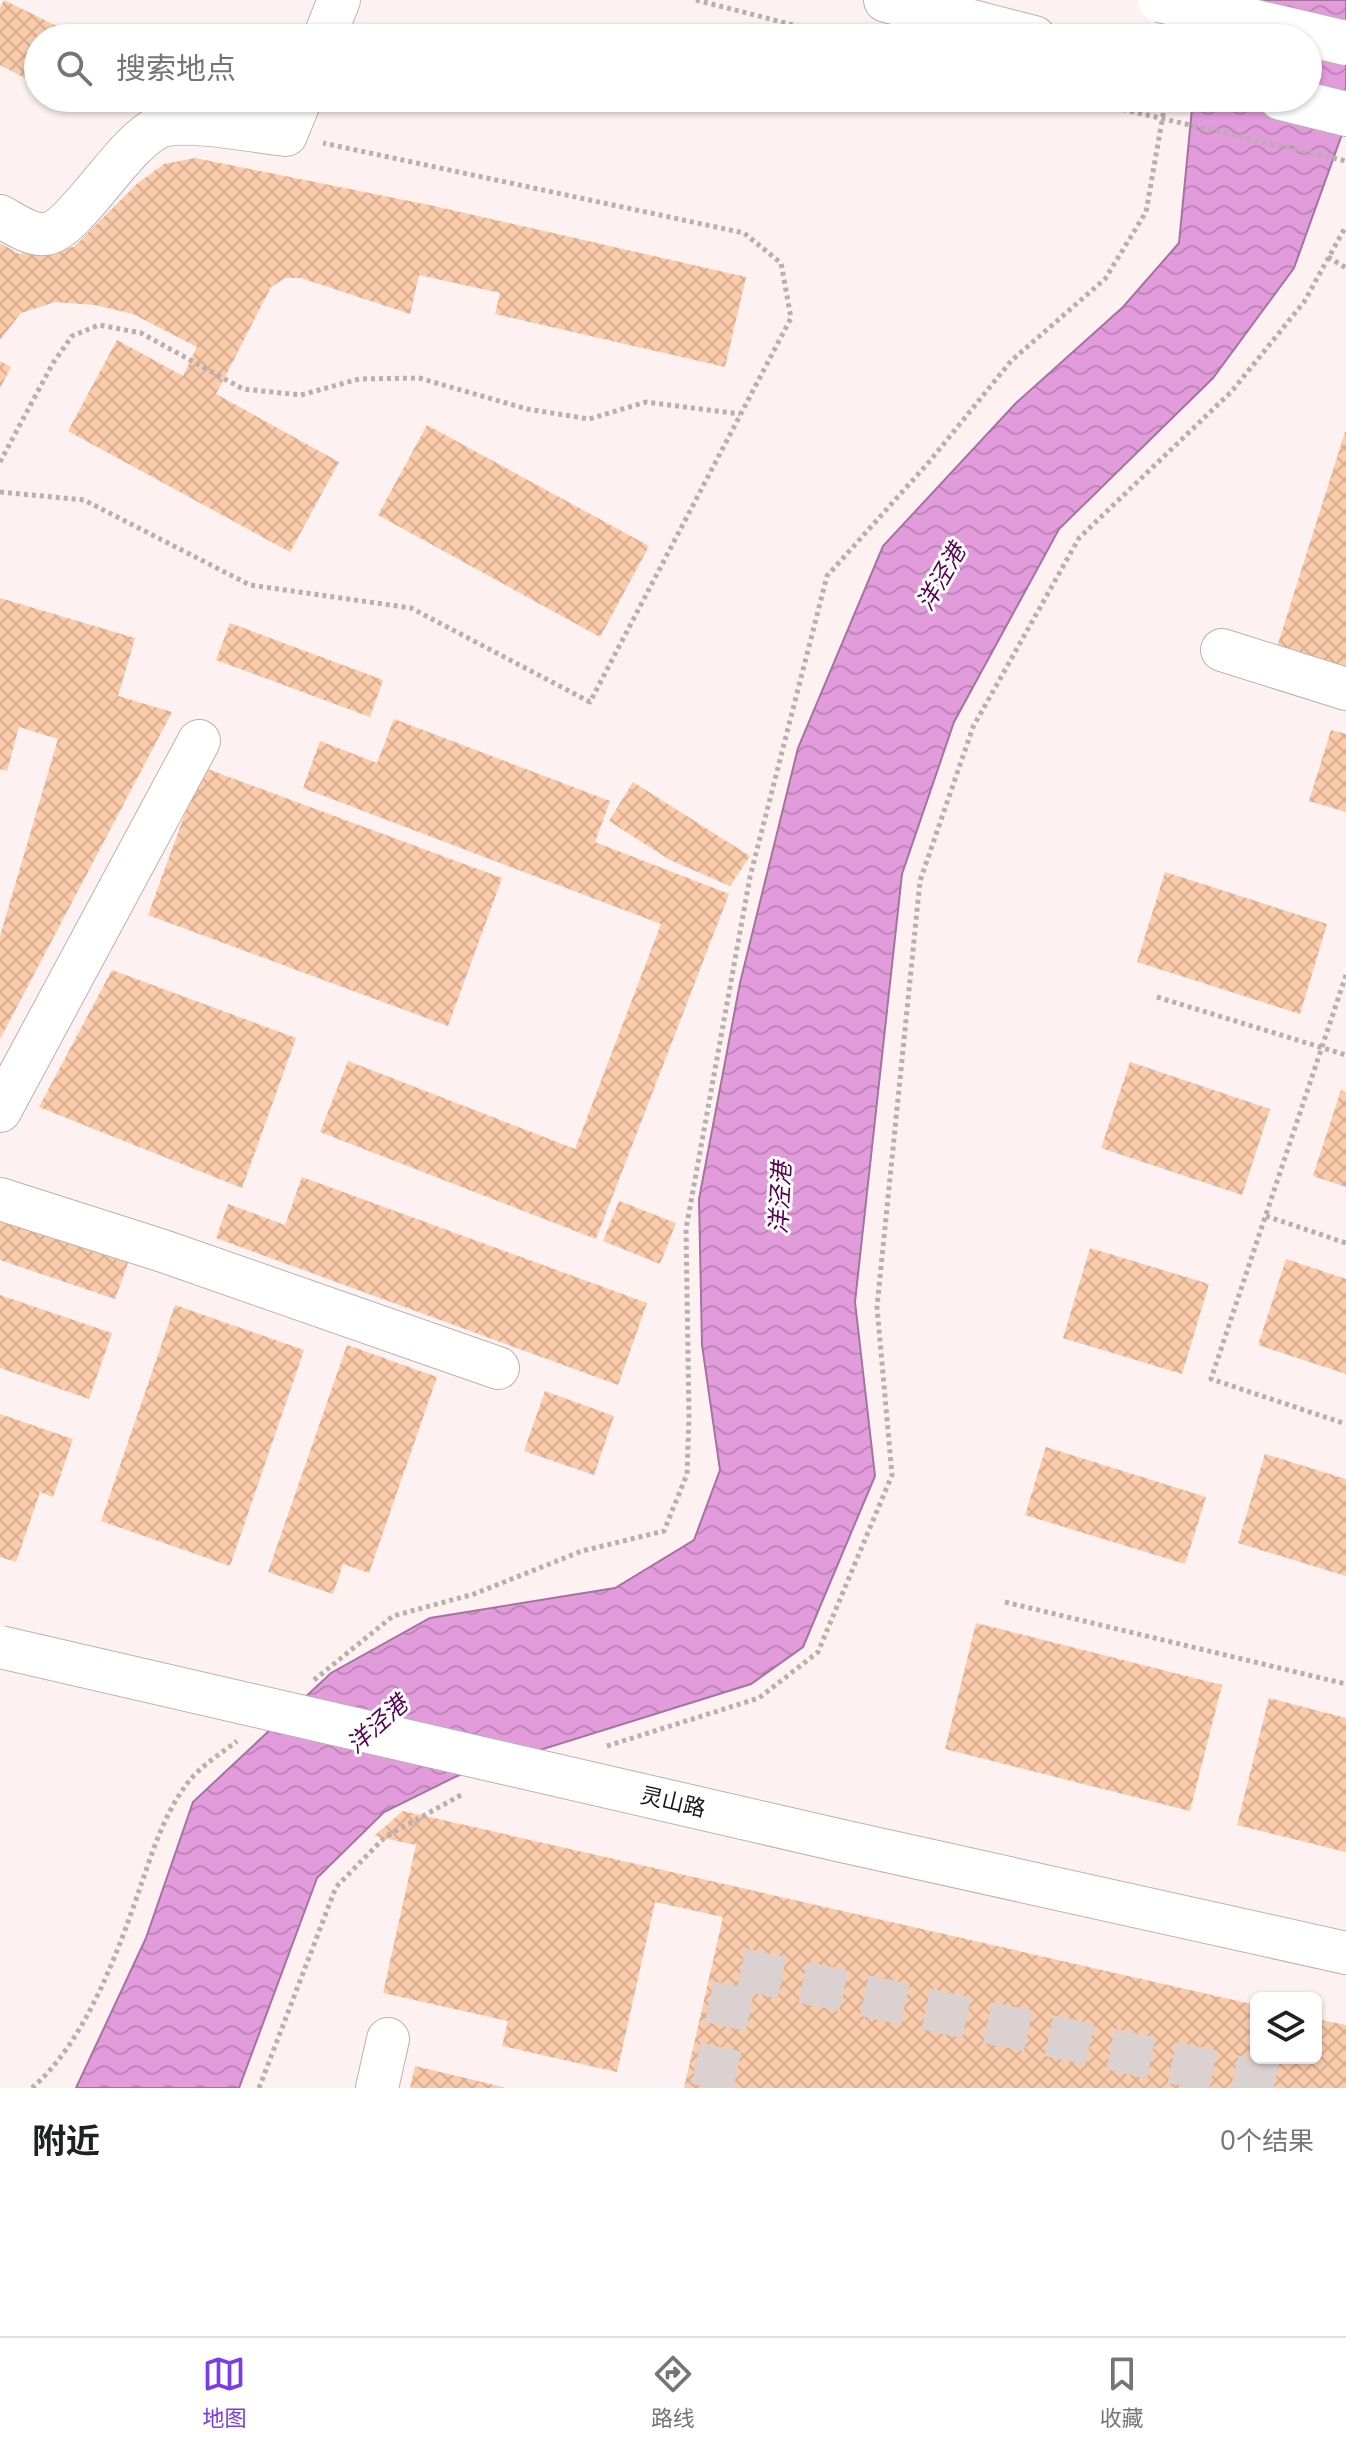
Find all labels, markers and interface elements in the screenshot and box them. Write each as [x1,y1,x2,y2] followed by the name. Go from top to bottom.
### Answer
[24,24,1322,112] search box
[52,46,96,90] icon: search
[116,47,236,90] text: 搜索地点
[909,535,975,616] water label: 洋泾港
[762,1158,799,1235] water label: 洋泾港
[339,1686,417,1760] water label: 洋泾港
[637,1779,709,1825] street label: 灵山路
[1250,1992,1322,2064] map controls
[1250,1992,1322,2064] button: layers
[32,2117,100,2165] text: 附近
[1220,2123,1314,2159] text: 0个结果
[202,2352,246,2435] tab: 地图
[651,2352,695,2435] tab: 路线
[1100,2352,1144,2435] tab: 收藏

